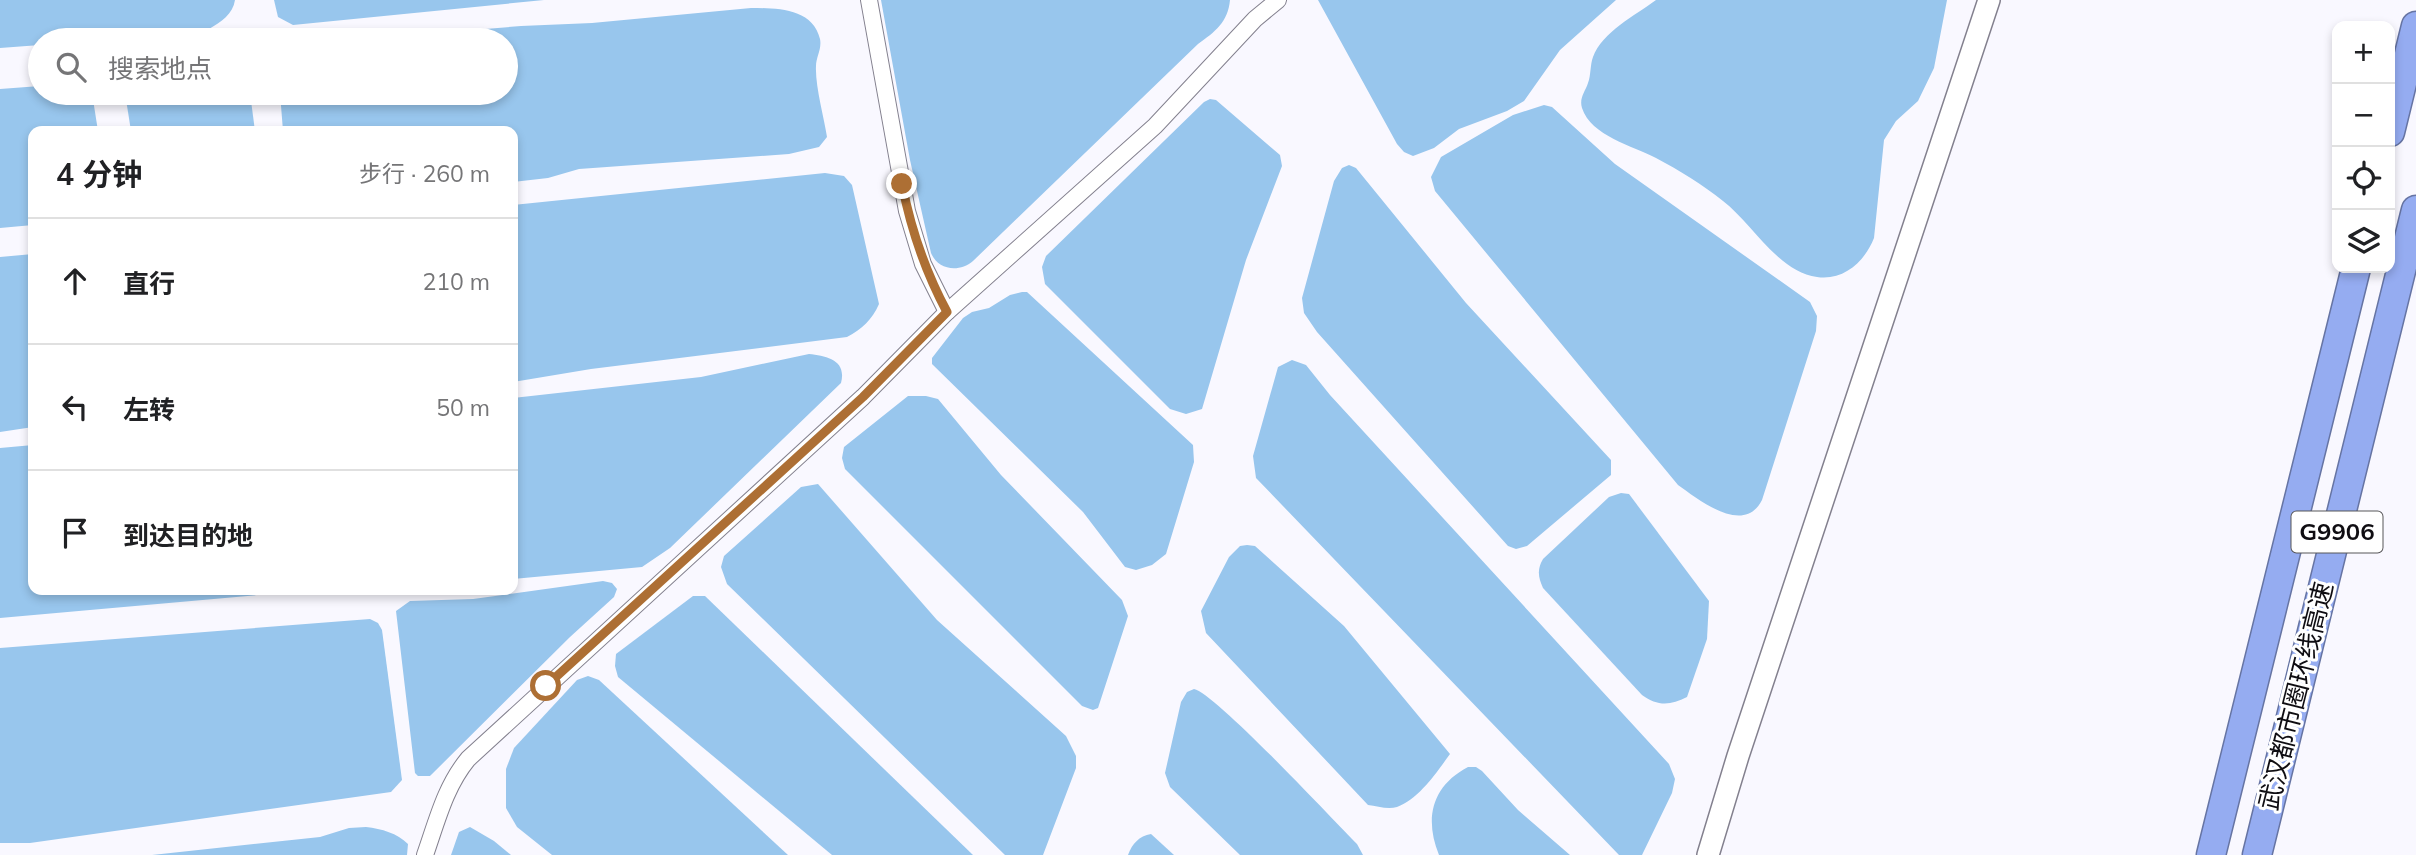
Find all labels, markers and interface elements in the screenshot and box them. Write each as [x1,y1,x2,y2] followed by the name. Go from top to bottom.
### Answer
[2332,21,2395,273] map controls
[2332,21,2395,84] button: +
[28,28,518,105] search box
[52,48,90,86] icon: search
[108,52,212,85] text: 搜索地点
[2332,84,2395,147] button: −
[2332,147,2395,210] button: locate
[56,155,142,193] text: 4 分钟
[359,159,490,188] text: 步行 · 260 m
[886,168,917,199] route end
[2332,210,2395,273] button: layers
[56,262,94,300] icon: ahead
[123,267,175,300] text: 直行
[422,267,490,296] text: 210 m
[56,388,94,426] icon: left
[123,393,175,426] text: 左转
[436,393,490,422] text: 50 m
[2292,512,2382,552] road number: G9906
[56,514,94,552] icon: arrive
[123,519,253,552] text: 到达目的地
[2251,578,2340,813] street label: 武汉都市圈环线高速
[530,670,561,701] route start

